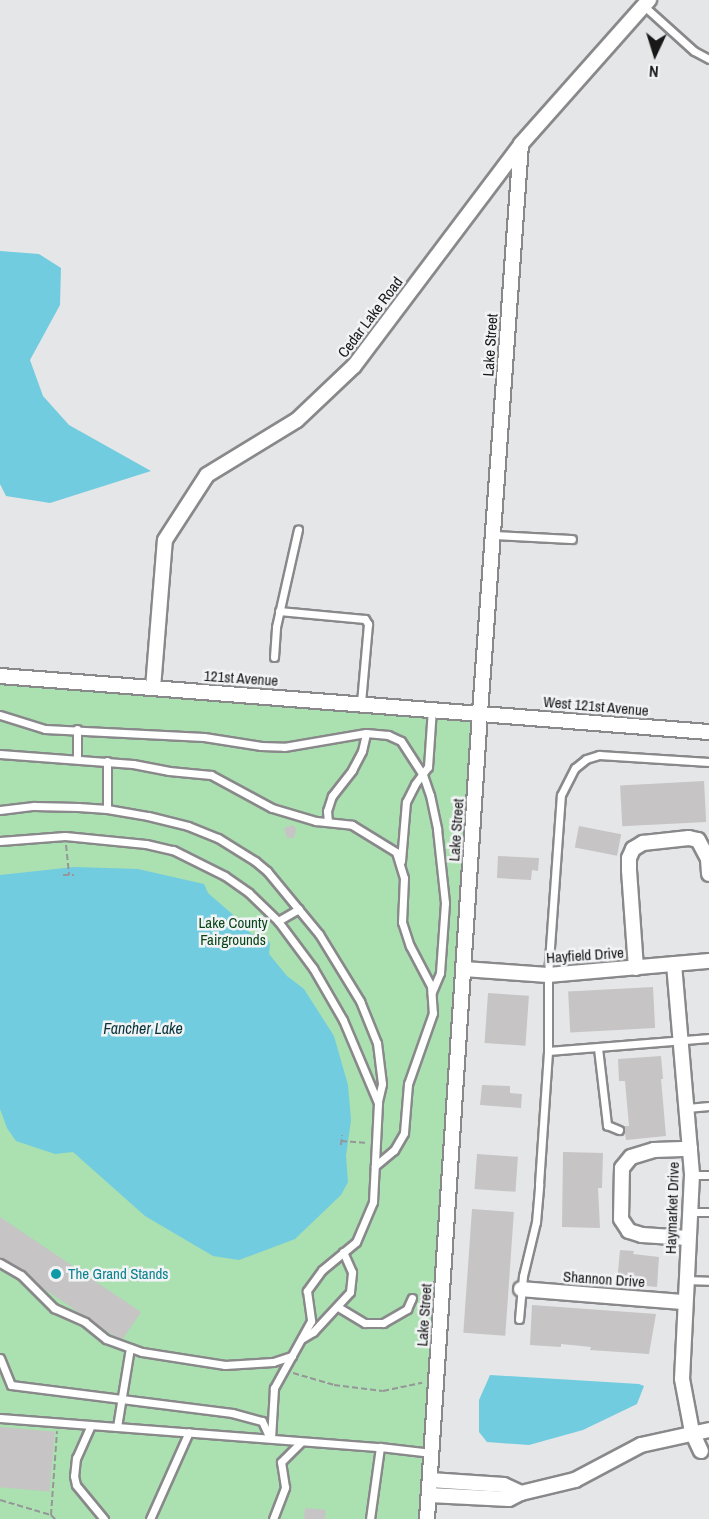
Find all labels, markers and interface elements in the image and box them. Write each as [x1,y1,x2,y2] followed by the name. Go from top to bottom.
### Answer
[625,24,685,84] north arrow
[648,61,659,83] text: N
[334,273,406,361] street label: Cedar Lake Road
[479,313,501,377] street label: Lake Street
[203,666,279,690] street label: 121st Avenue
[542,692,650,720] street label: West 121st Avenue
[445,798,467,862] street label: Lake Street
[198,913,268,948] park label: Lake County Fairgrounds
[546,943,624,967] street label: Hayfield Drive
[103,1018,183,1038] water label: Fancher Lake
[661,1162,683,1254] street label: Haymarket Drive
[68,1265,169,1283] place label: The Grand Stands
[49,1267,63,1281] marker: The Grand Stands
[562,1267,646,1291] street label: Shannon Drive
[413,1283,435,1347] street label: Lake Street

